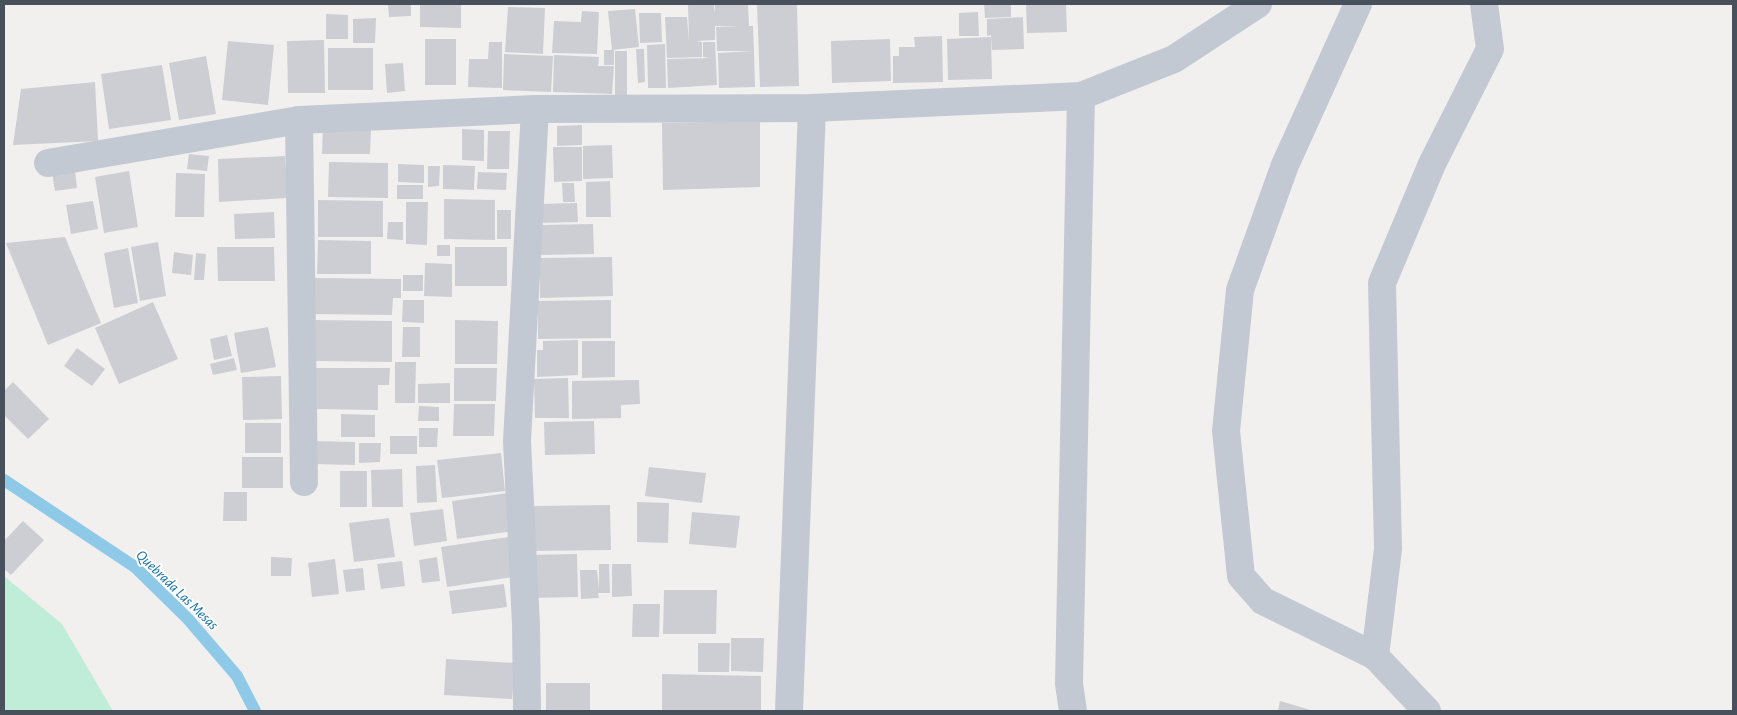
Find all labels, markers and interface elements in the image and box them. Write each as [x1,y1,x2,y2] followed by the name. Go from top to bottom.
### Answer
[133,547,221,633] water label: Quebrada Las Mesas

